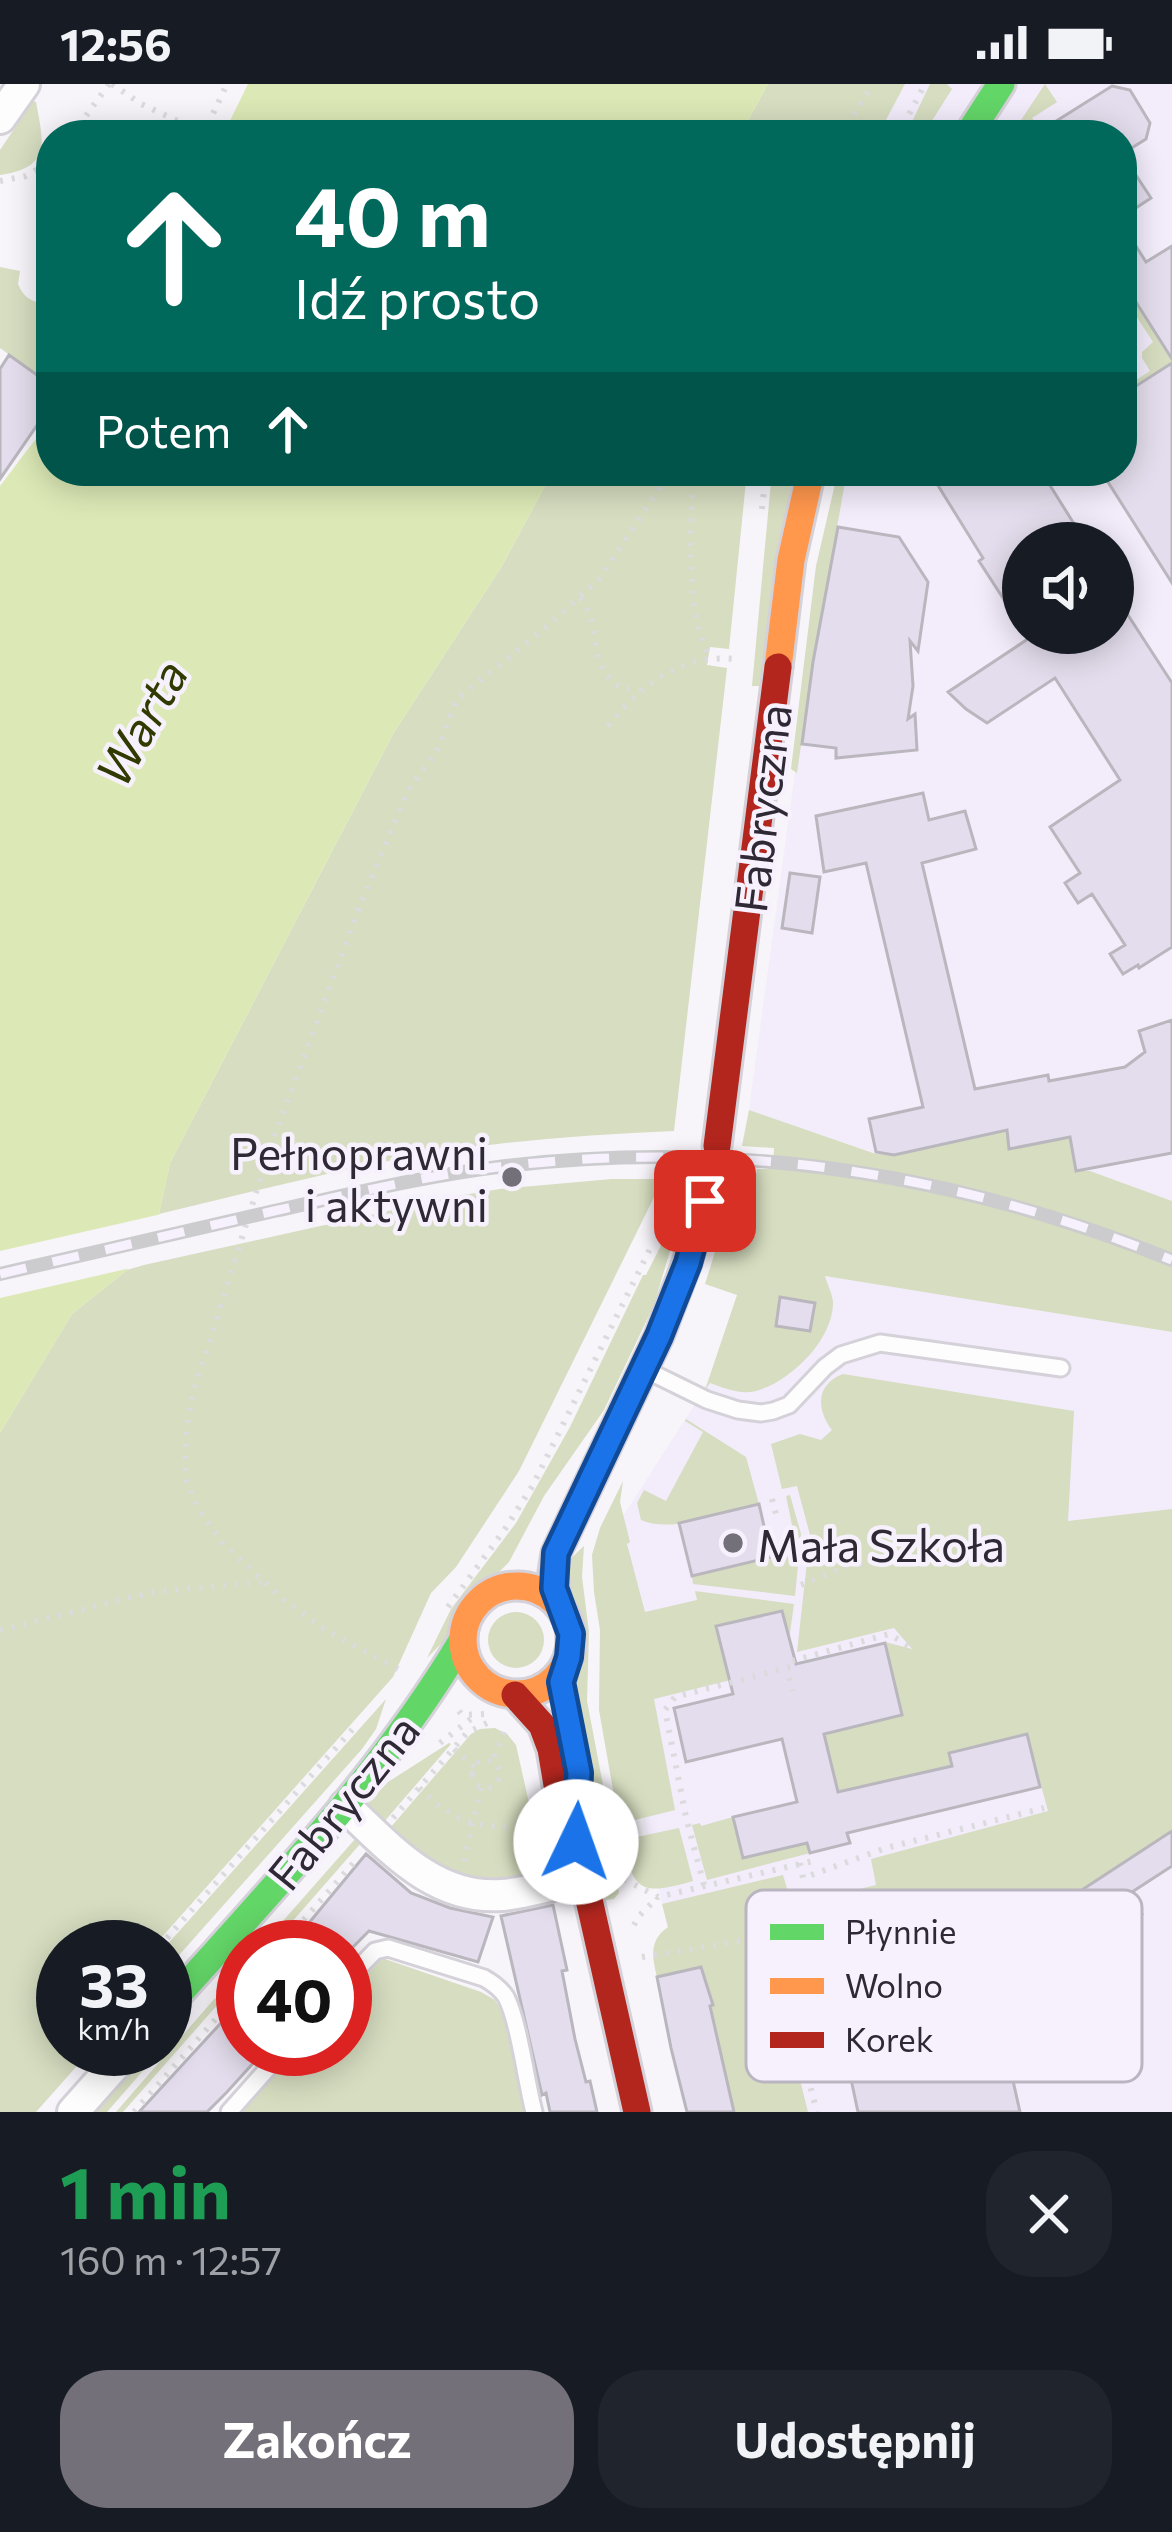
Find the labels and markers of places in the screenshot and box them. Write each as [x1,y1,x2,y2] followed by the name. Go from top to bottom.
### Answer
[230,1124,488,1231] place label: Pełnoprawni i aktywni
[654,1150,756,1252] pin
[499,1164,525,1190] marker: Pełnoprawni i aktywni
[757,1516,1005,1571] place label: Mała Szkoła
[720,1530,746,1556] marker: Mała Szkoła

